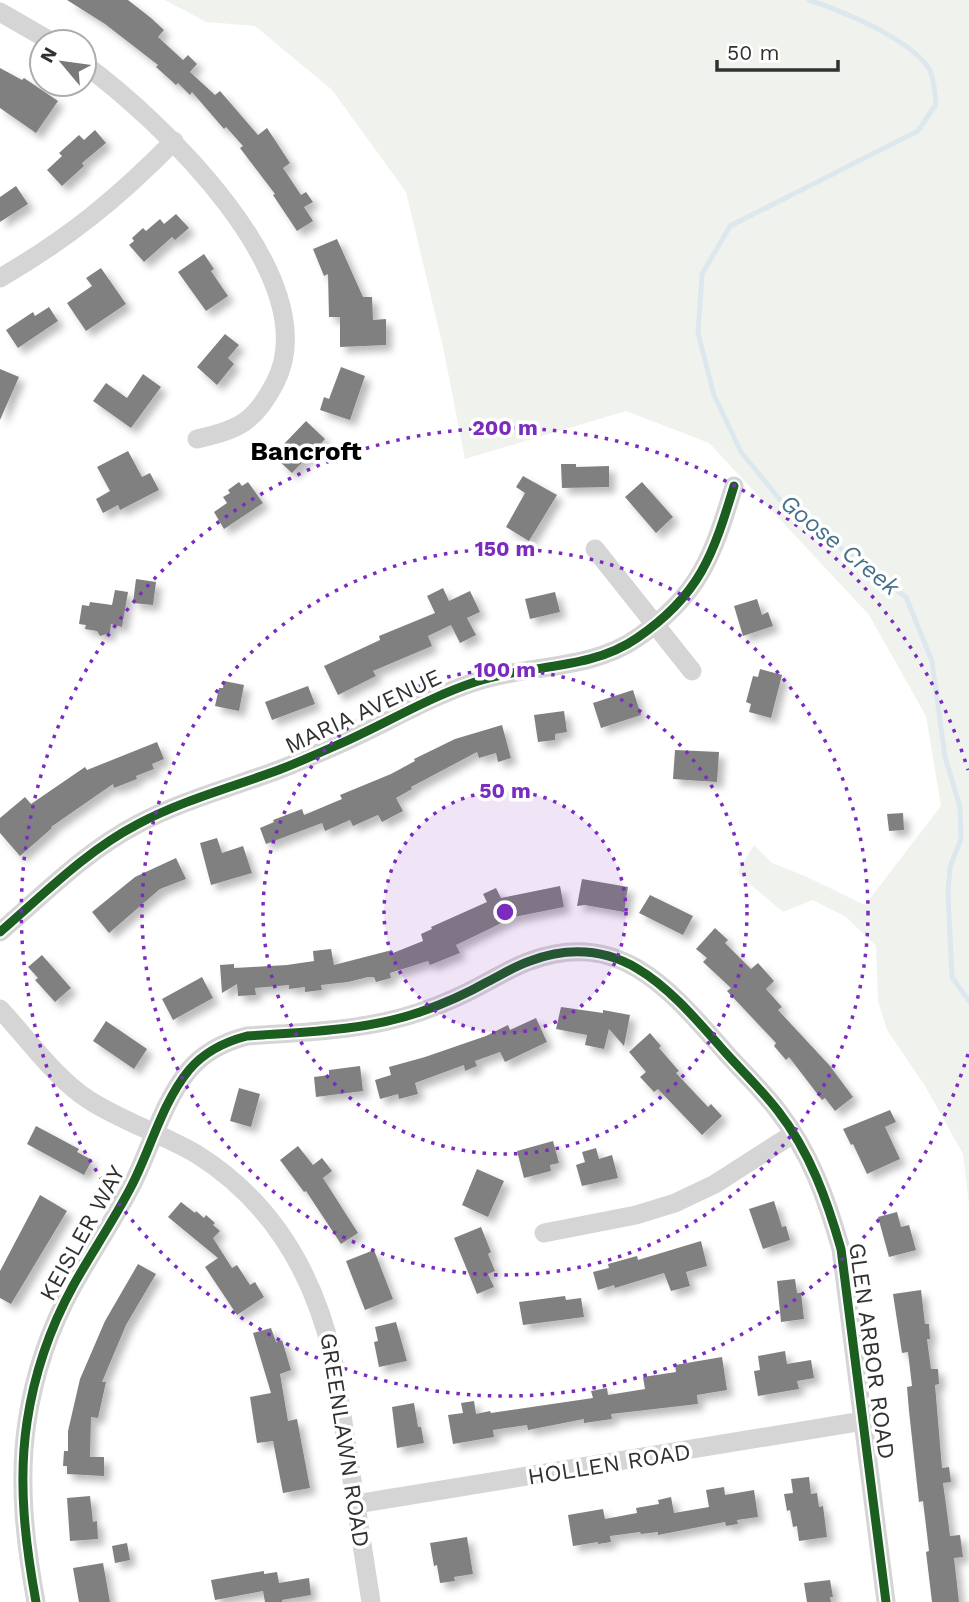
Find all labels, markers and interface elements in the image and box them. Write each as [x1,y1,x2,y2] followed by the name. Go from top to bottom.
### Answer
[28,28,98,98] north arrow
[717,28,838,72] scale bar
[727,40,779,65] text: 50 m
[35,43,62,67] text: N
[472,415,538,440] text: 200 m
[250,436,362,466] district label: Bancroft
[775,489,906,602] water label: Goose Creek
[475,536,535,561] text: 150 m
[474,657,536,682] text: 100 m
[281,663,446,759] street label: MARIA AVENUE
[479,778,531,803] text: 50 m
[493,900,517,924] centre of rings
[34,1161,131,1306] street label: KEISLER WAY
[843,1241,900,1461] street label: GLEN ARBOR ROAD
[314,1331,375,1549] street label: GREENLAWN ROAD
[526,1438,692,1491] street label: HOLLEN ROAD

